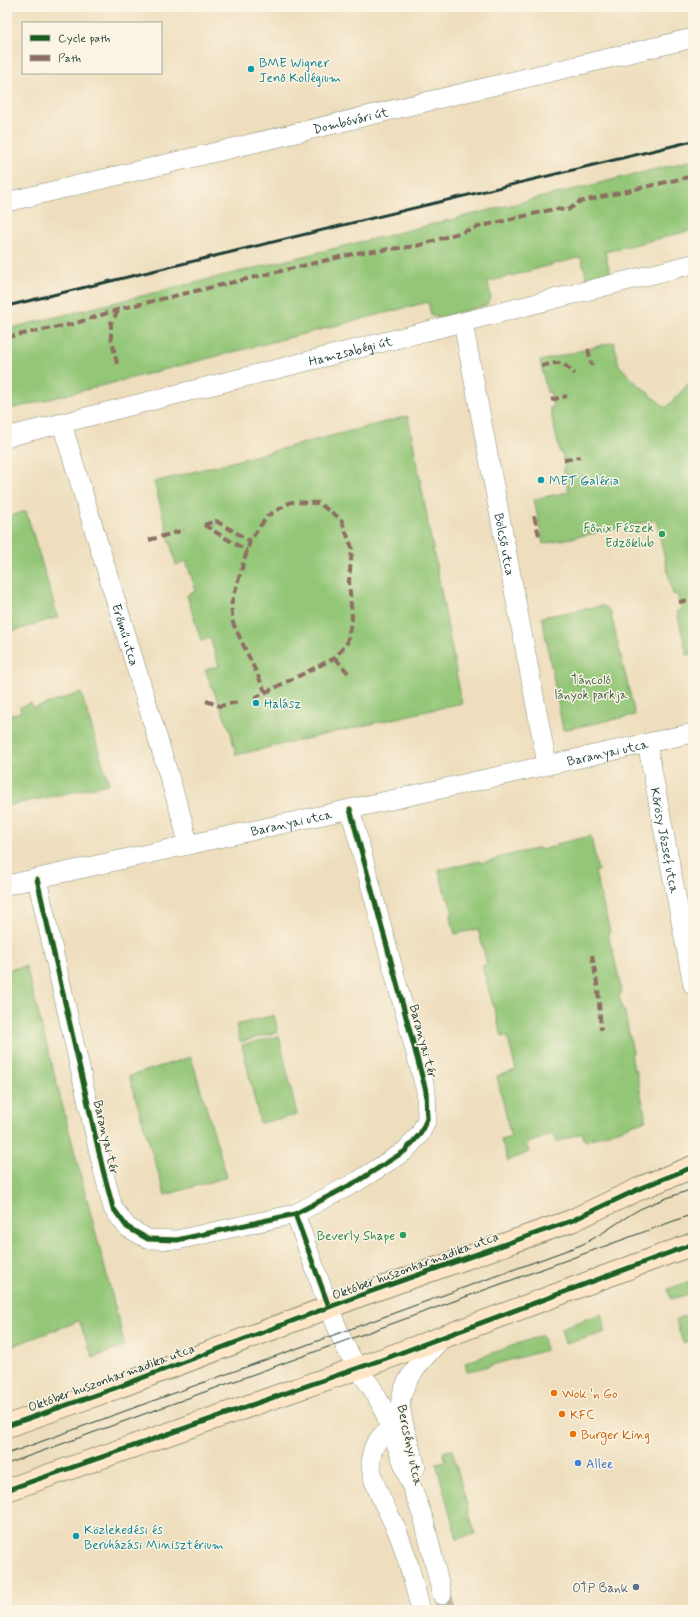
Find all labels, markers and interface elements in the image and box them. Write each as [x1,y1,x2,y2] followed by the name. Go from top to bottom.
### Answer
[22,22,162,74] legend
[58,31,110,47] text: Cycle path
[58,51,81,67] text: Path
[259,55,341,87] place label: BME Wigner Jenő Kollégium
[246,64,256,74] marker: BME Wigner Jenő Kollégium
[311,104,390,139] street label: Dombóvári út
[307,333,394,371] street label: Hamzsabégi út
[549,473,619,490] place label: MET Galéria
[536,475,546,485] marker: MET Galéria
[489,512,518,577] street label: Bölcső utca
[583,520,655,552] place label: Főnix Fészek Edzőklub
[657,529,667,539] marker: Főnix Fészek Edzőklub
[107,602,142,668] street label: Erőmű utca
[554,672,628,704] park label: Táncoló lányok parkja
[264,696,301,713] place label: Halász
[251,698,261,708] marker: Halász
[566,736,650,771] street label: Baranyai utca
[646,786,682,895] street label: Kőrösy József utca
[249,806,334,841] street label: Baranyai utca
[405,1003,441,1081] street label: Baranyai tér
[89,1099,122,1177] street label: Baranyai tér
[317,1228,395,1245] place label: Beverly Shape
[330,1228,501,1305] street label: Október huszonharmadika utca
[398,1230,408,1240] marker: Beverly Shape
[26,1340,197,1417] street label: Október huszonharmadika utca
[562,1386,618,1403] place label: Wok 'n Go
[549,1388,559,1398] marker: Wok 'n Go
[393,1403,426,1487] street label: Bercsényi utca
[570,1407,595,1424] place label: KFC
[557,1409,567,1419] marker: KFC
[581,1427,650,1445] place label: Burger King
[568,1429,578,1439] marker: Burger King
[586,1456,613,1473] place label: Allee
[573,1458,583,1468] marker: Allee
[84,1522,224,1554] place label: Közlekedési és Beruházási Minisztérium
[71,1531,81,1541] marker: Közlekedési és Beruházási Minisztérium
[572,1580,629,1597] place label: OTP Bank
[631,1582,641,1592] marker: OTP Bank

